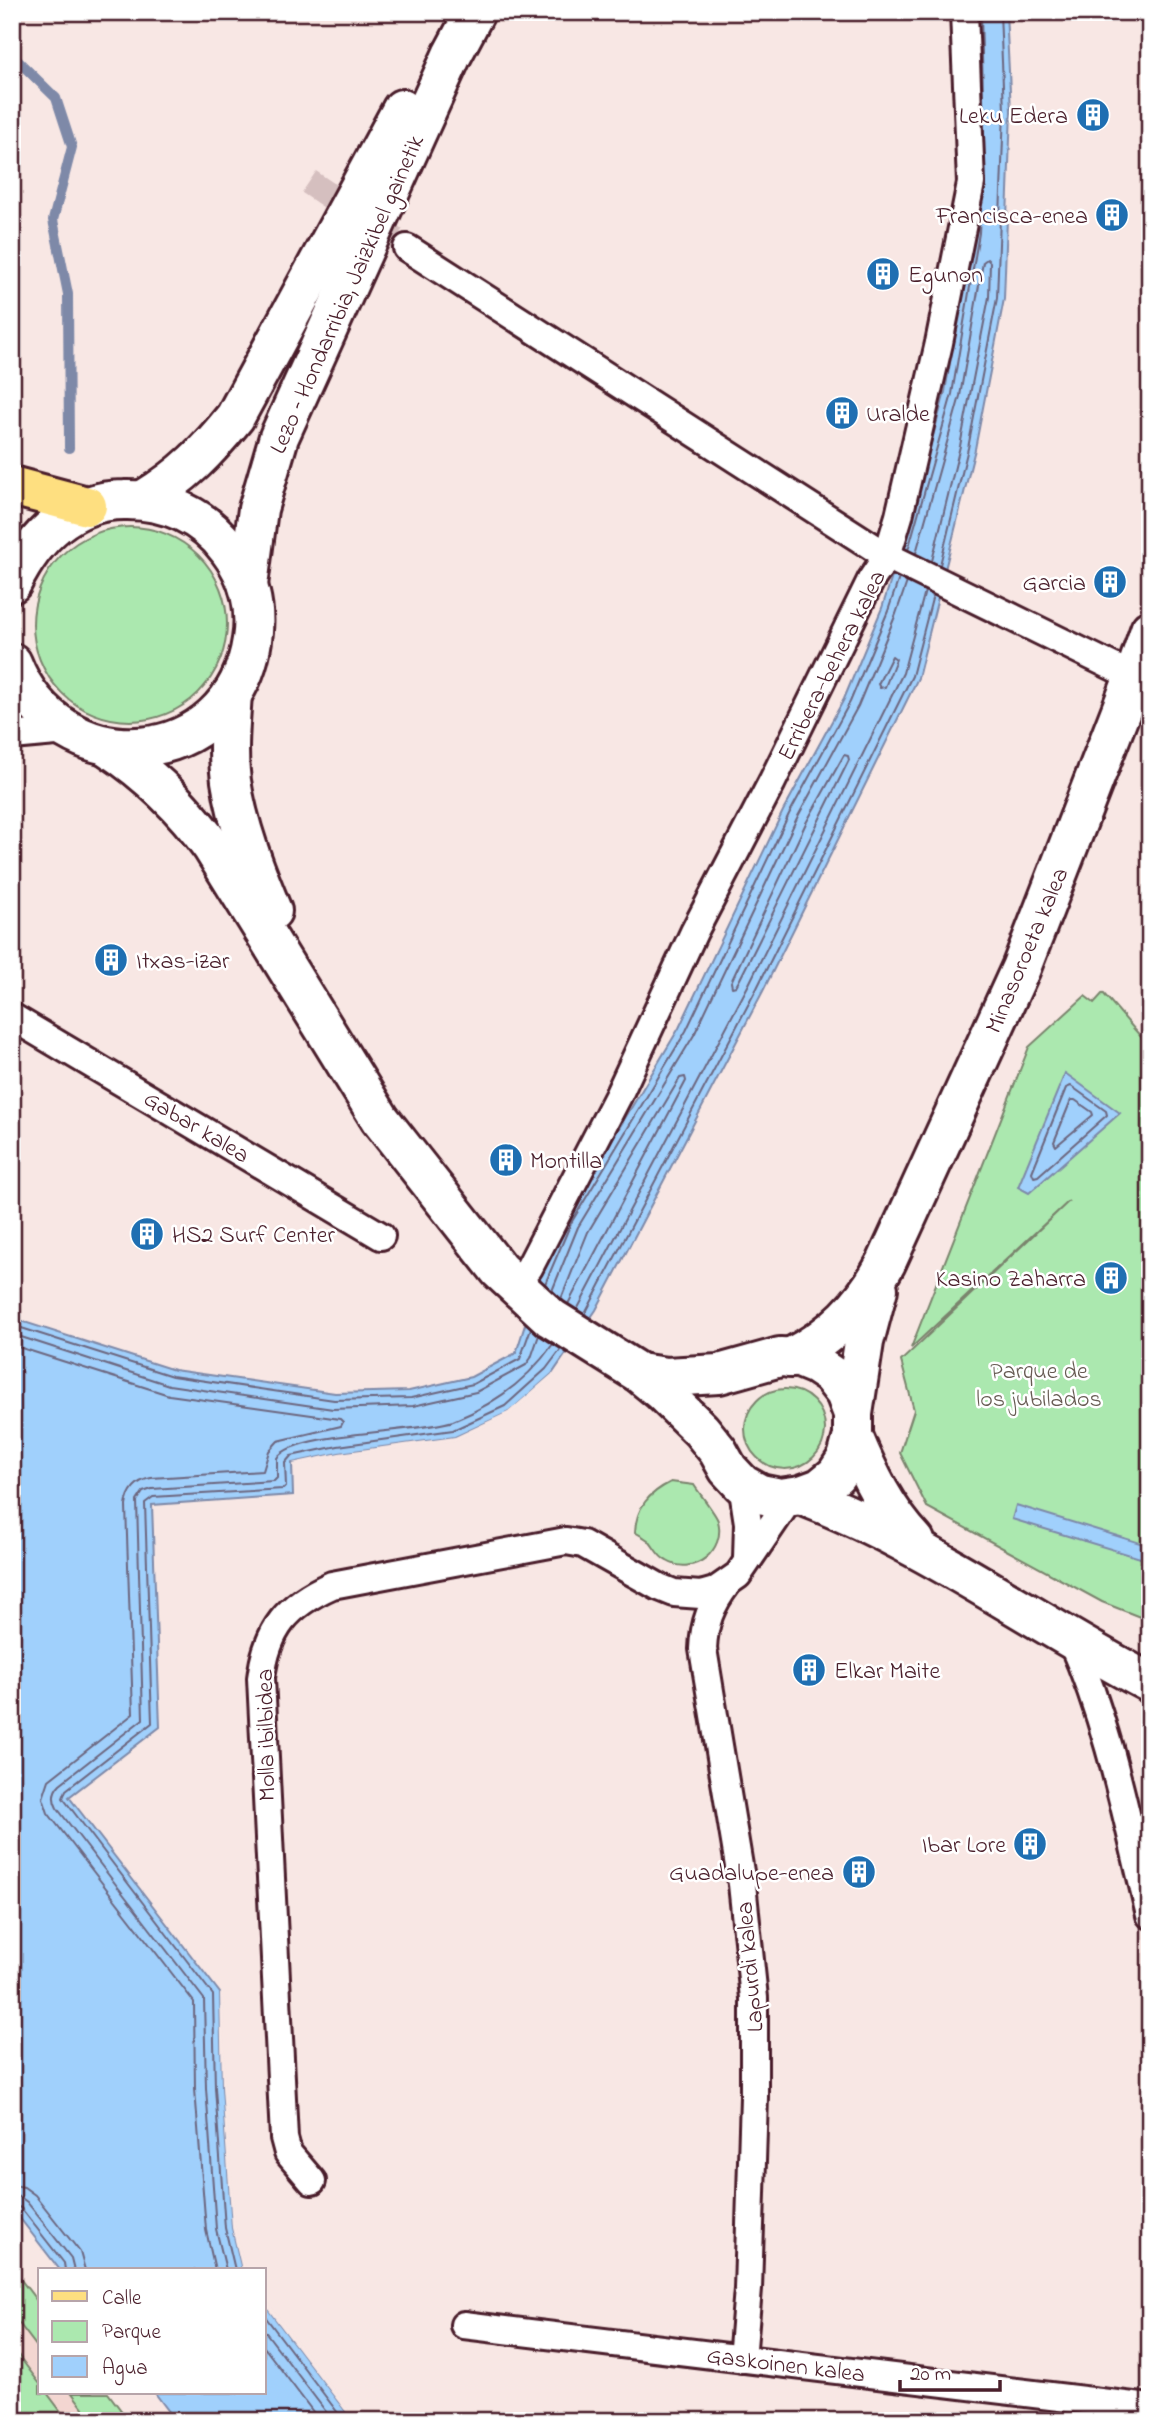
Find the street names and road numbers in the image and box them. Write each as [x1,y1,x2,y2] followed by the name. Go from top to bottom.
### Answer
[262,129,435,460] street label: Lezo – Hondarribia, Jaizkibel gainetik
[770,565,896,768] street label: Erribera-behera kalea
[978,863,1079,1039] street label: Minasoroeta kalea
[136,1083,255,1174] street label: Gabar kalea
[249,1668,286,1802] street label: Molla ibilbidea
[728,1900,775,2034] street label: Lapurdi kalea
[705,2339,867,2394] street label: Gaskoinen kalea

